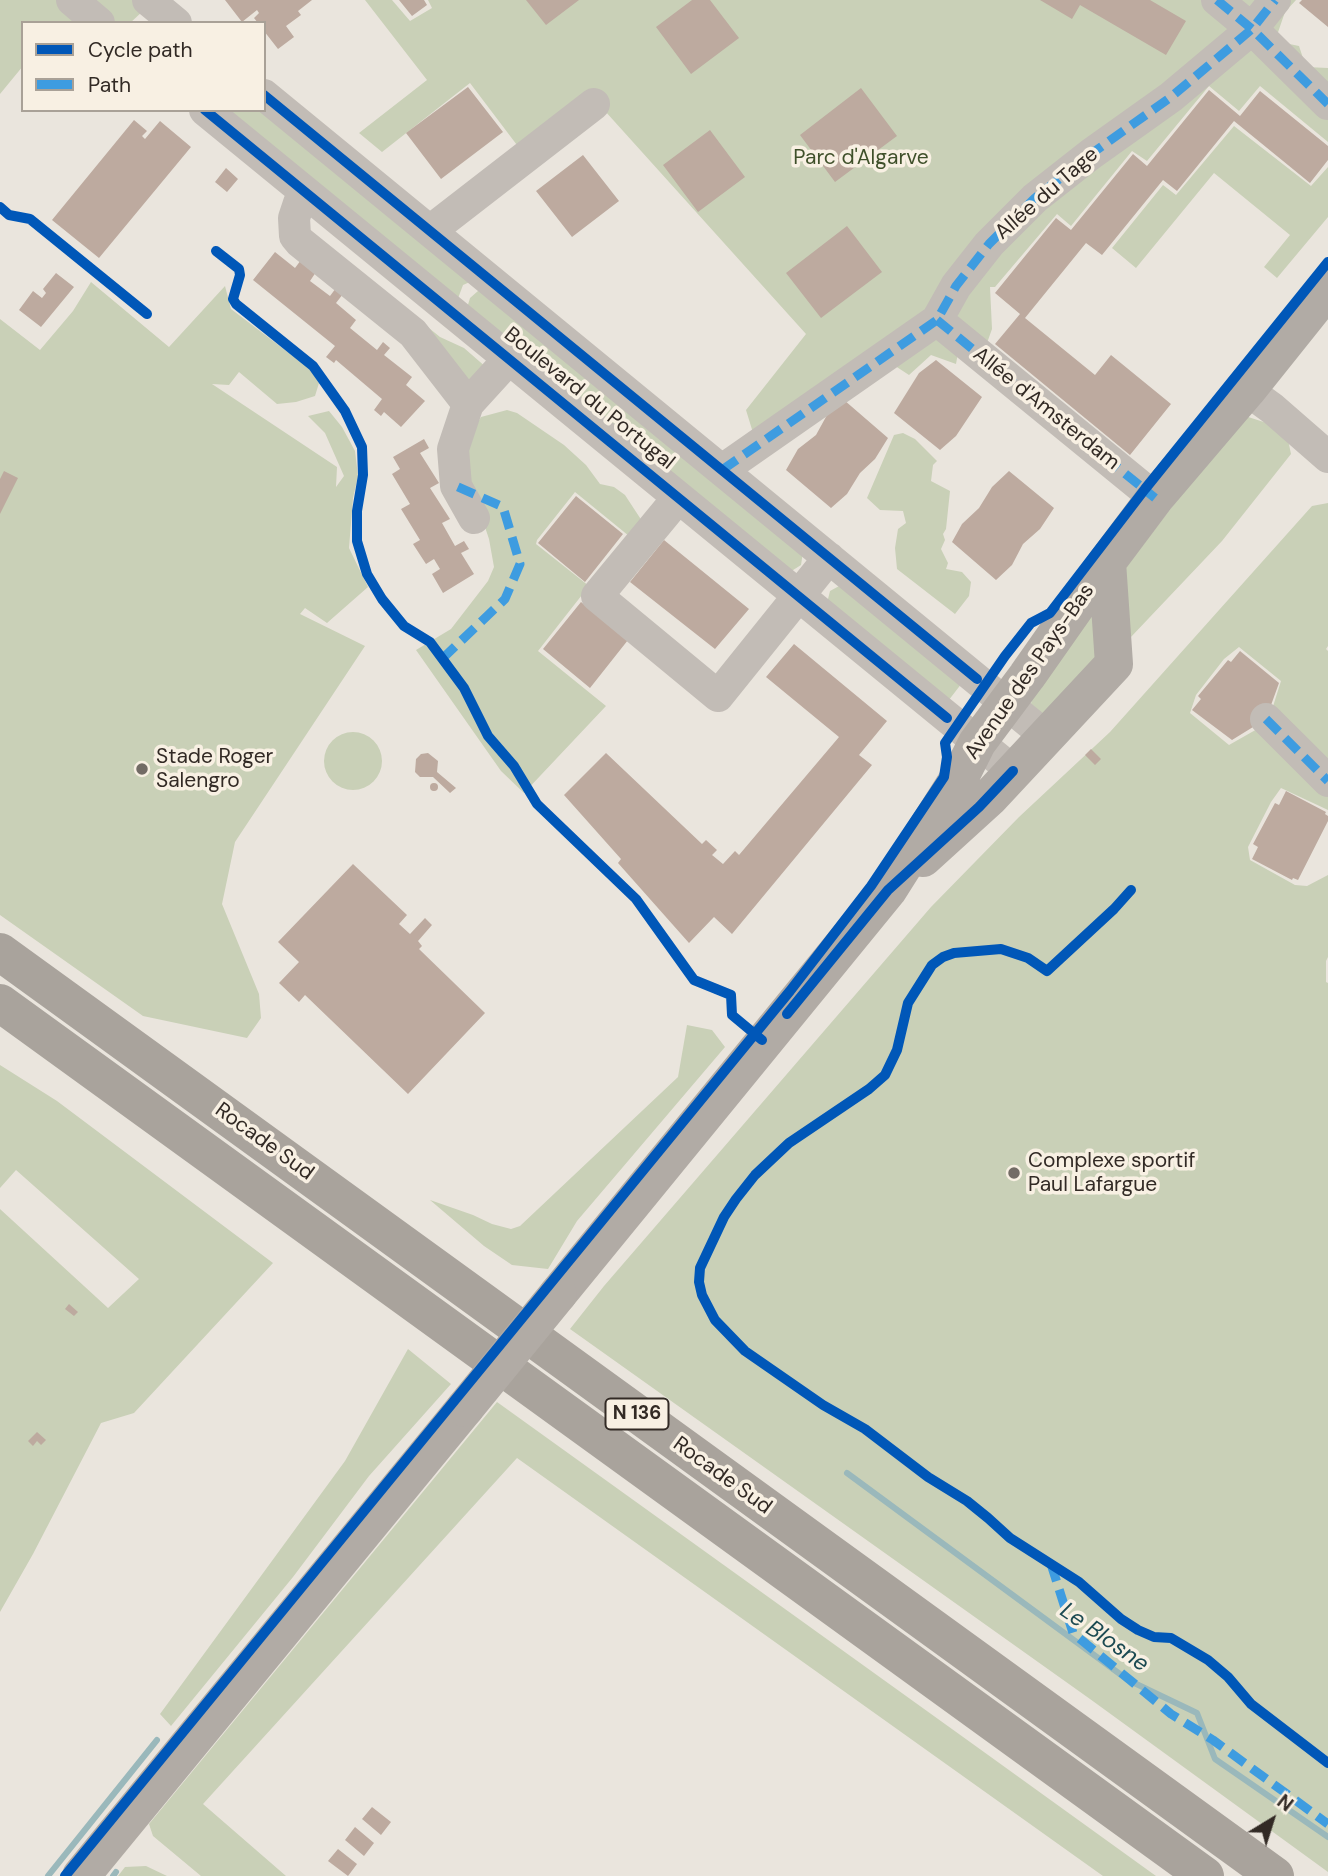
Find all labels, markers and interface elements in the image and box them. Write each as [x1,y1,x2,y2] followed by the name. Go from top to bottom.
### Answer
[21,21,266,112] legend
[88,36,193,64] text: Cycle path
[88,71,131,99] text: Path
[990,142,1104,246] street label: Allée du Tage
[793,145,929,171] park label: Parc d'Algarve
[499,322,679,476] street label: Boulevard du Portugal
[968,342,1124,476] street label: Allée d'Amsterdam
[960,579,1100,765] street label: Avenue des Pays-Bas
[156,744,273,794] place label: Stade Roger Salengro
[134,761,150,777] marker: Stade Roger Salengro
[210,1098,318,1186] street label: Rocade Sud
[1028,1148,1195,1198] place label: Complexe sportif Paul Lafargue
[1006,1165,1022,1181] marker: Complexe sportif Paul Lafargue
[606,1398,668,1430] road number: N 136
[668,1432,776,1520] street label: Rocade Sud
[1054,1597,1154,1679] water label: Le Blosne
[1237,1785,1307,1855] north arrow
[1272,1789,1298,1817] text: N

